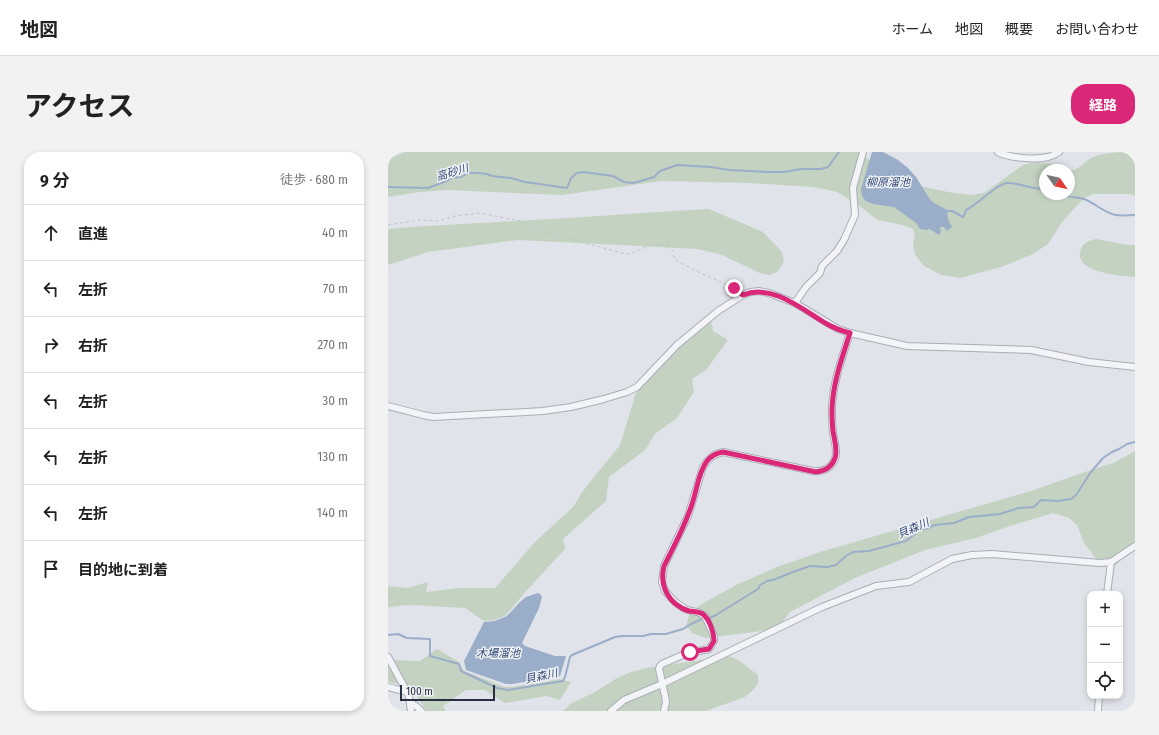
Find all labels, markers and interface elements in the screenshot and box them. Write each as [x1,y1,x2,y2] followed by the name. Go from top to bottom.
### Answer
[20,18,58,41] text: 地図
[891,21,933,38] text: ホーム
[955,21,983,38] text: 地図
[1005,21,1033,38] text: 概要
[1055,21,1139,38] text: お問い合わせ
[1071,84,1135,124] button: 経路
[24,90,135,123] text: アクセス
[434,161,471,184] water label: 高砂川
[1039,164,1075,200] north arrow
[40,170,69,191] text: 9 分
[280,172,348,187] text: 徒歩 · 680 m
[866,176,911,189] water label: 柳原溜池
[40,222,62,244] icon: ahead
[78,225,108,243] text: 直進
[322,225,348,240] text: 40 m
[40,278,62,300] icon: left
[725,279,743,297] route end
[78,281,108,299] text: 左折
[323,281,348,296] text: 70 m
[40,334,62,356] icon: right
[78,337,108,355] text: 右折
[317,337,348,352] text: 270 m
[40,390,62,412] icon: left
[78,393,108,411] text: 左折
[322,393,348,408] text: 30 m
[40,446,62,468] icon: left
[78,449,108,467] text: 左折
[317,449,348,464] text: 130 m
[40,502,62,524] icon: left
[78,505,108,523] text: 左折
[317,505,348,520] text: 140 m
[895,515,932,541] water label: 貝森川
[40,558,62,580] icon: arrive
[78,561,168,579] text: 目的地に到着
[1087,591,1123,699] map controls
[1087,591,1123,627] button: +
[1087,627,1123,663] button: −
[681,643,699,661] route start
[476,647,521,660] water label: 木場溜池
[1087,663,1123,699] button: locate
[524,666,560,686] water label: 貝森川
[400,683,495,702] scale bar
[406,685,433,698] text: 100 m

